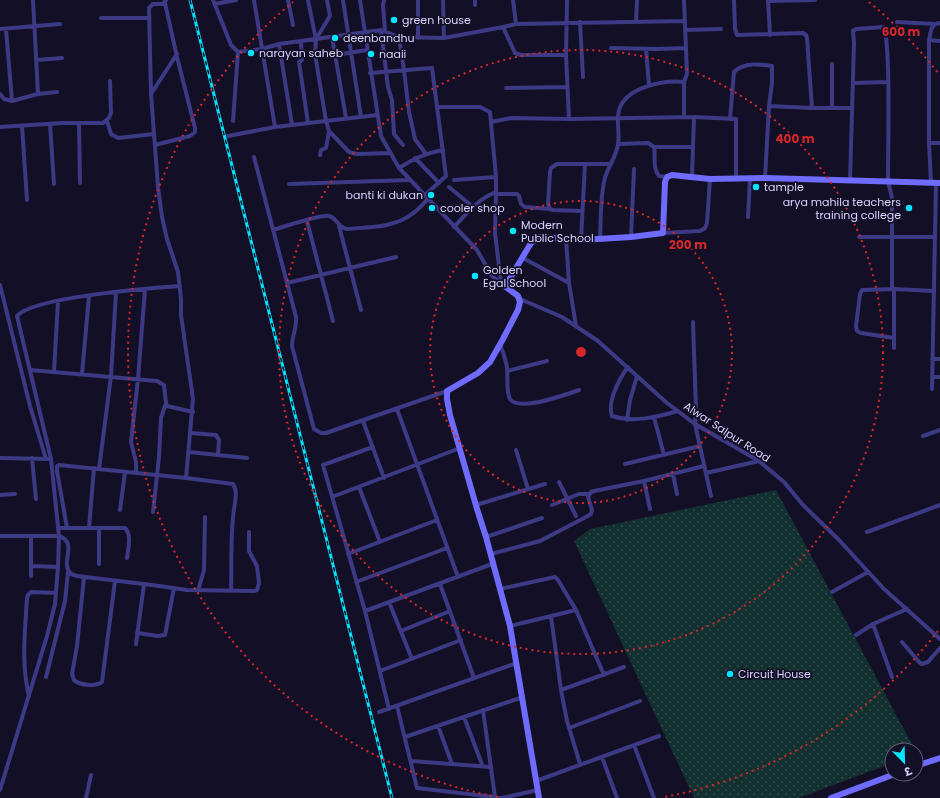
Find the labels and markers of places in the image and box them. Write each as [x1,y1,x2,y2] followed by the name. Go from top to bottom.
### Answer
[402,12,471,28] place label: green house
[389,15,399,25] marker: green house
[343,30,415,46] place label: deenbandhu
[330,33,340,43] marker: deenbandhu
[259,45,343,61] place label: narayan saheb
[379,46,407,62] place label: naaii
[246,48,256,58] marker: narayan saheb
[366,49,376,59] marker: naaii
[764,179,804,195] place label: tample
[751,182,761,192] marker: tample
[346,187,423,203] place label: banti ki dukan
[426,190,436,200] marker: banti ki dukan
[783,194,901,223] place label: arya mahila teachers training college
[440,200,505,216] place label: cooler shop
[427,203,437,213] marker: cooler shop
[904,203,914,213] marker: arya mahila teachers training college
[521,217,594,246] place label: Modern Public School
[508,226,518,236] marker: Modern Public School
[483,262,546,291] place label: Golden Egal School
[470,271,480,281] marker: Golden Egal School
[574,345,588,359] centre of rings
[738,666,811,682] place label: Circuit House
[725,669,735,679] marker: Circuit House

